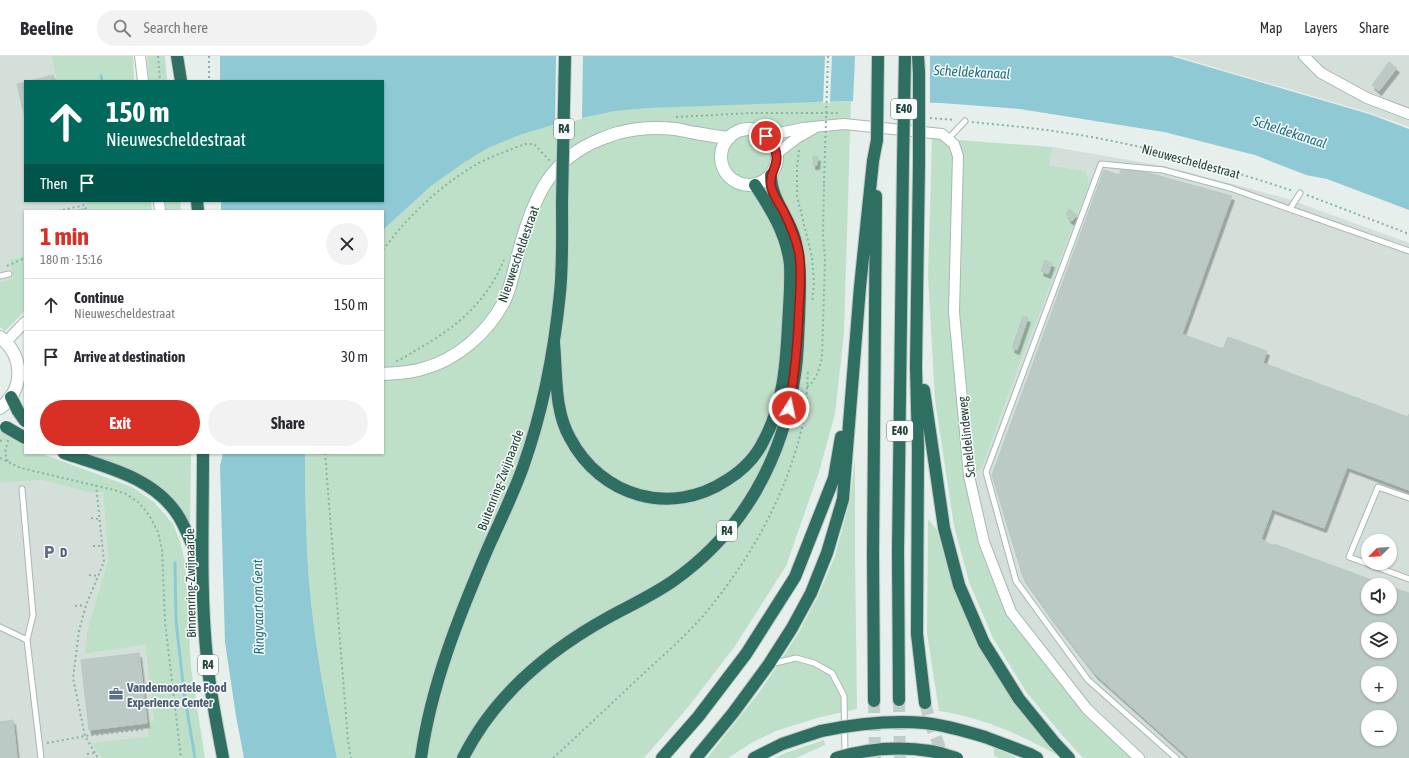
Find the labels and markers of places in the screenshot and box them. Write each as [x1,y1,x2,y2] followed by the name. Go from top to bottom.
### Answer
[749,119,783,153] pin
[41,544,57,560] parking icon: D
[60,545,67,560] place label: D
[126,680,227,710] place label: Vandemoortele Food Experience Center
[108,686,124,702] office icon: Vandemoortele Food Experience Center

